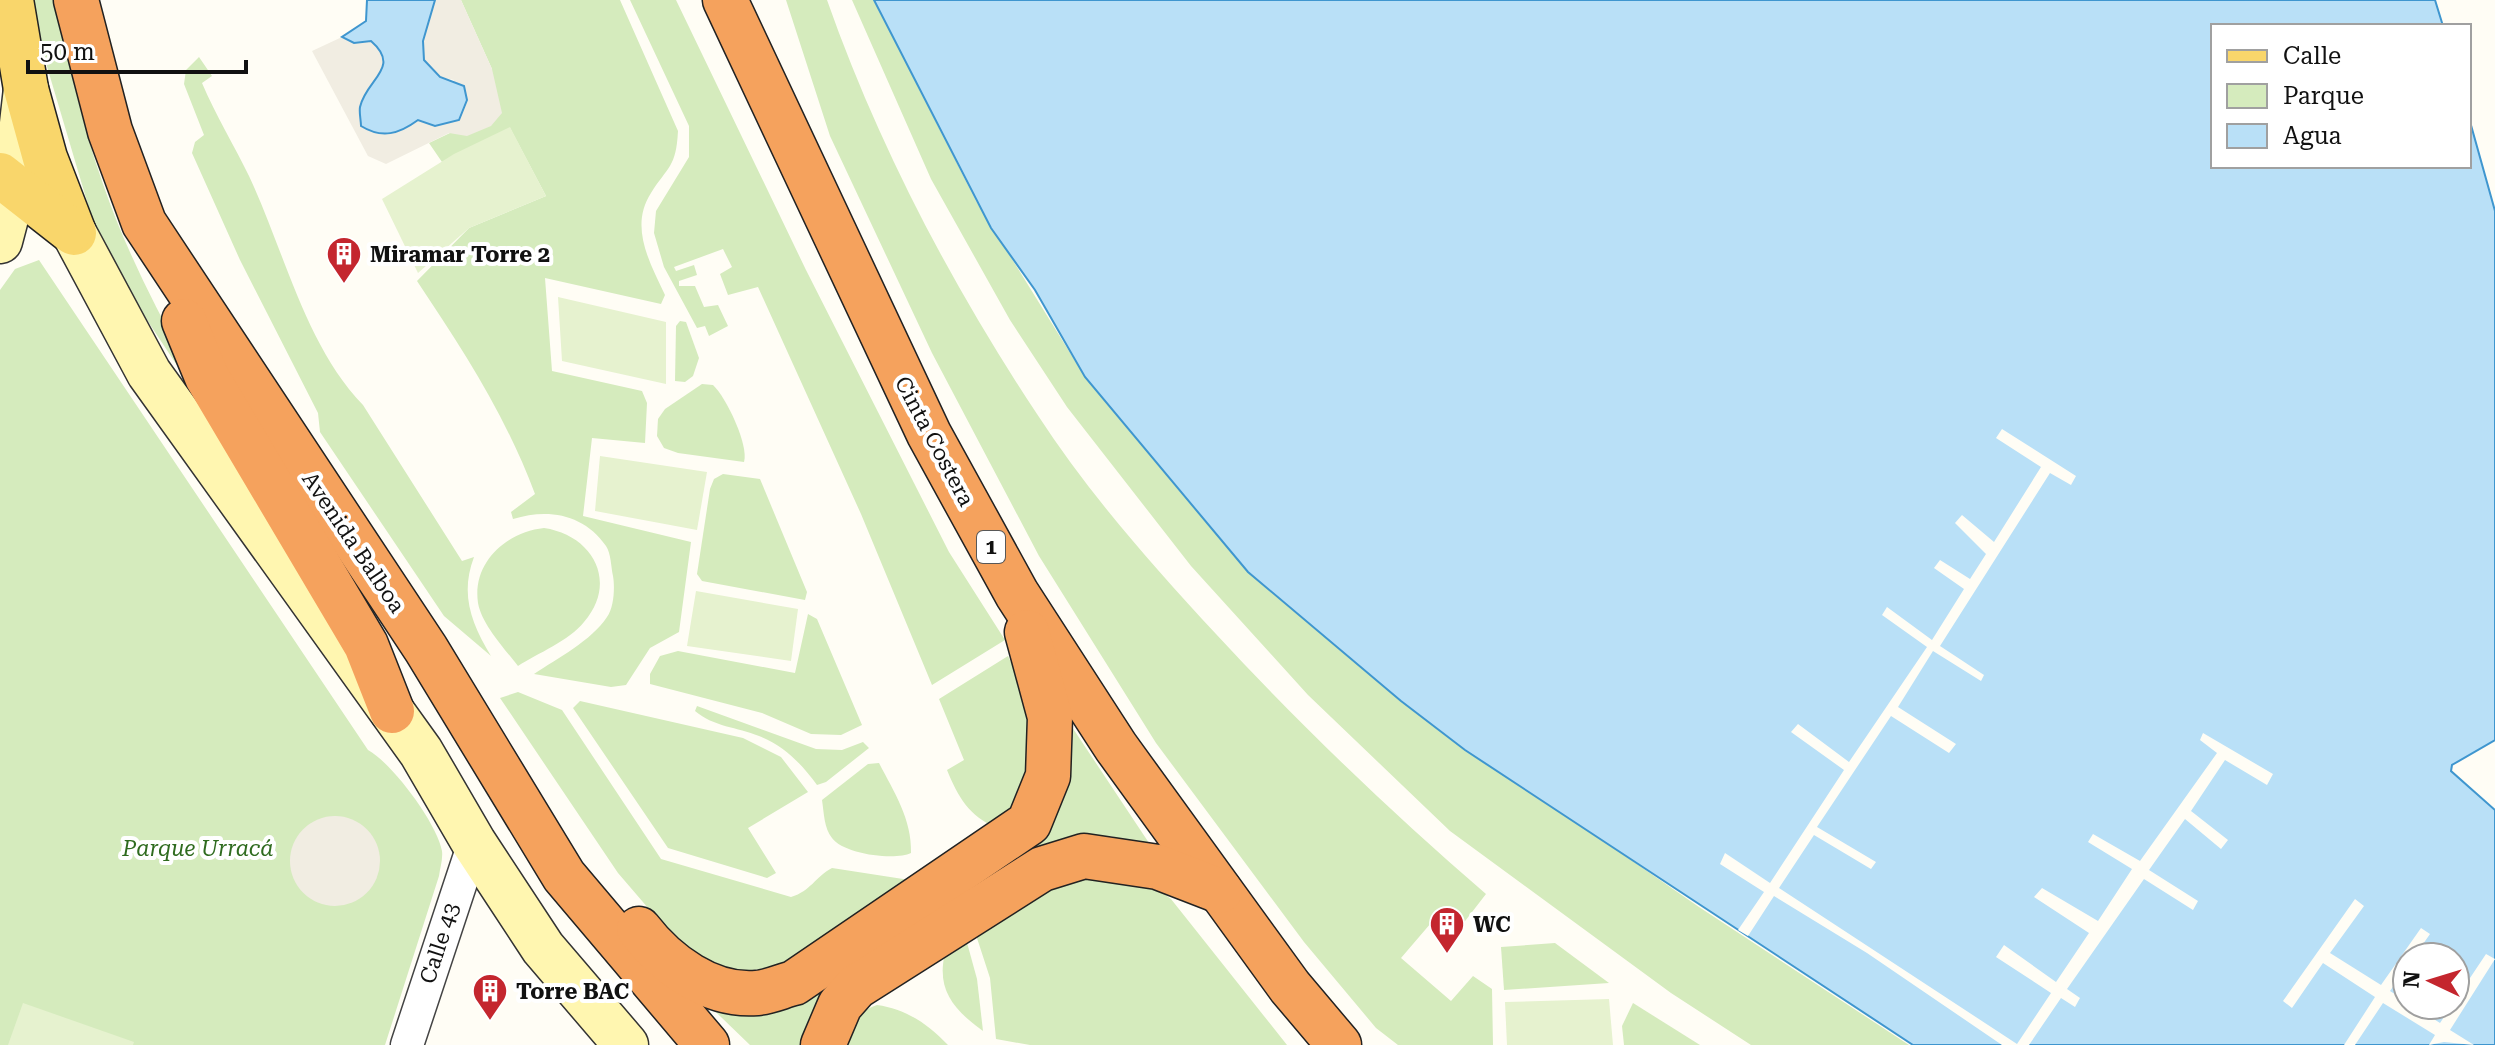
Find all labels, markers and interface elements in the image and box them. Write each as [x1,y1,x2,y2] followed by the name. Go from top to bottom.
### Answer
[28,24,246,74] scale bar
[2211,24,2471,168] legend
[40,38,95,66] text: 50 m
[2283,42,2341,70] text: Calle
[2283,82,2364,110] text: Parque
[2283,122,2342,150] text: Agua
[325,235,363,285] building icon: Miramar Torre 2
[370,242,550,267] place label: Miramar Torre 2
[890,372,979,510] street label: Cinta Costera
[297,467,410,618] street label: Avenida Balboa
[977,531,1005,563] road number: 1
[121,836,274,861] park label: Parque Urracá
[415,900,464,987] street label: Calle 43
[1428,905,1466,955] building icon: WC
[1473,912,1511,937] place label: WC
[2391,941,2471,1021] north arrow
[2398,970,2425,989] text: N
[471,972,509,1022] building icon: Torre BAC
[516,979,629,1004] place label: Torre BAC

